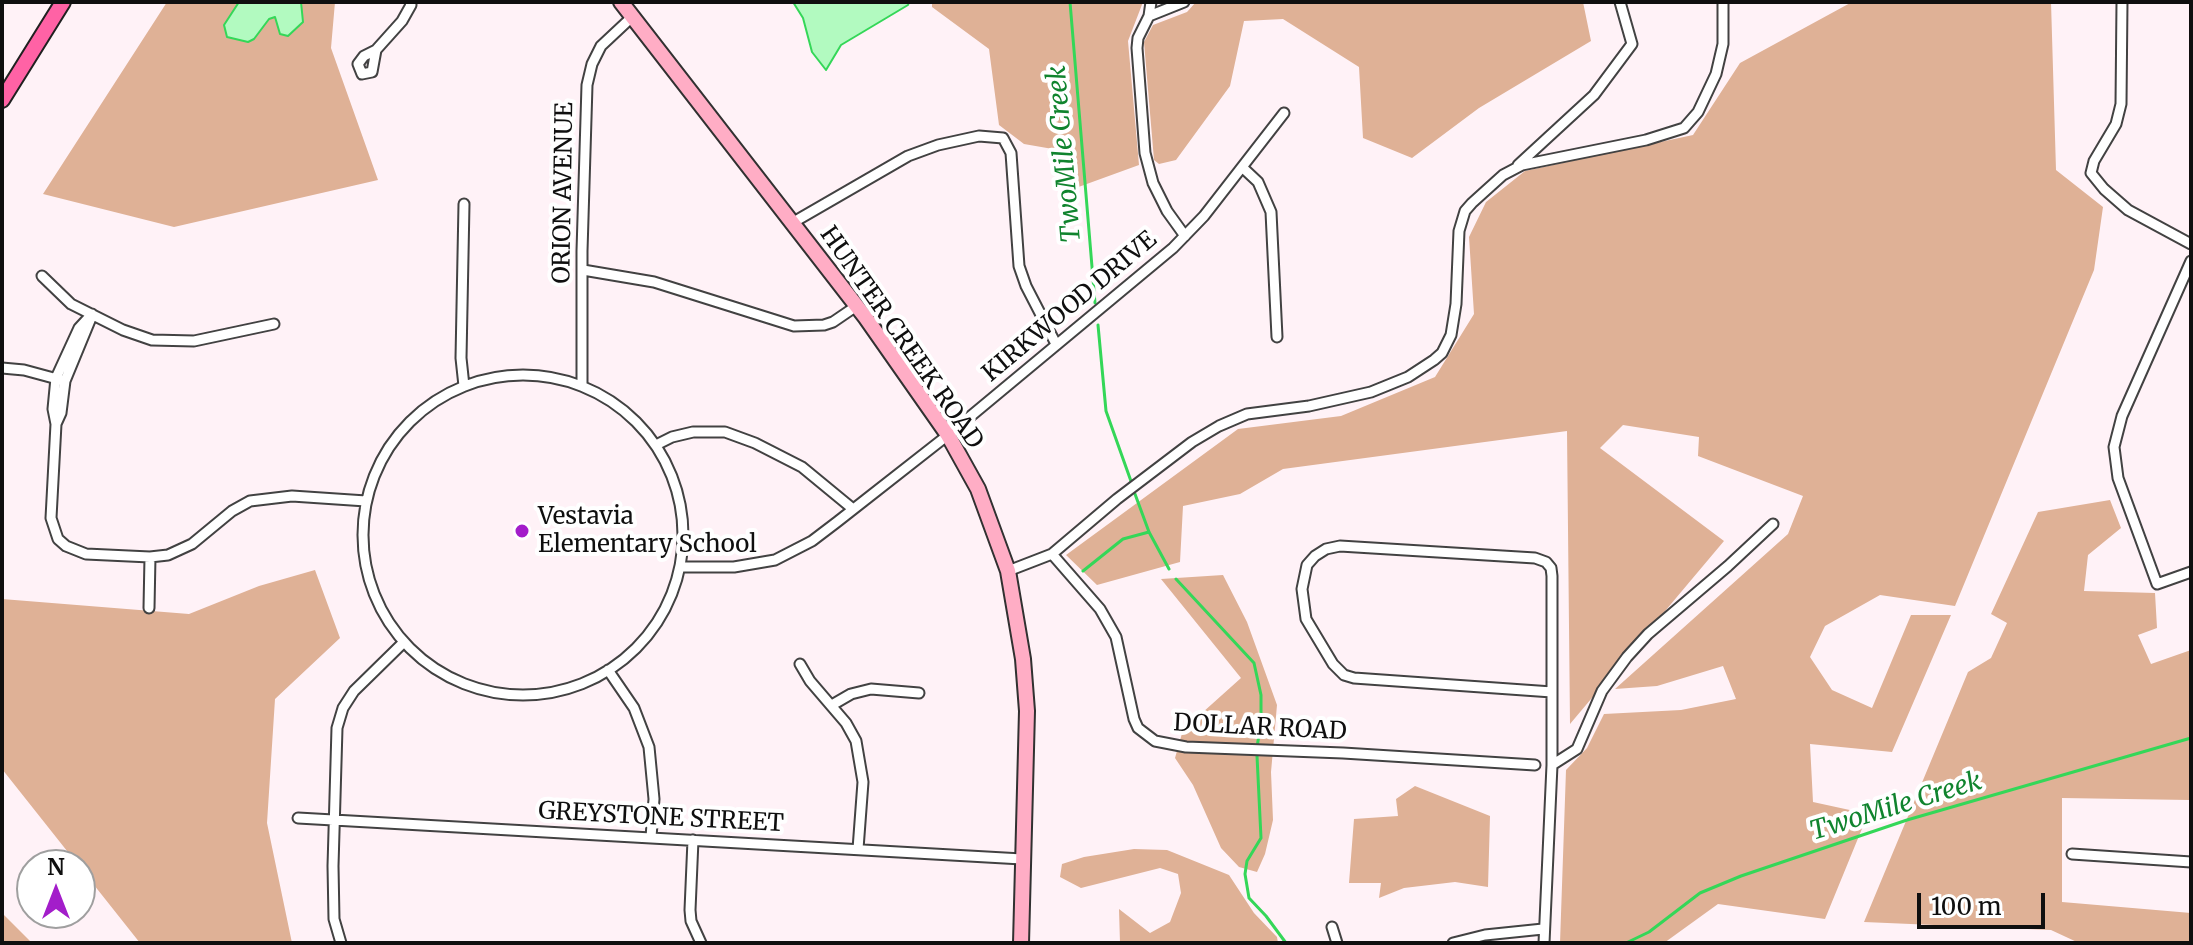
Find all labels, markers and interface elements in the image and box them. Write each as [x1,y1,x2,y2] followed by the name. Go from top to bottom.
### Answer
[1042,64,1088,244] water label: TwoMile Creek
[548,102,580,284] street label: ORION AVENUE
[813,221,989,455] street label: HUNTER CREEK ROAD
[977,226,1163,388] street label: KIRKWOOD DRIVE
[538,503,757,559] place label: Vestavia Elementary School
[513,522,531,540] marker: Vestavia Elementary School
[1173,709,1347,747] street label: DOLLAR ROAD
[1807,766,1985,848] water label: TwoMile Creek
[537,797,785,839] street label: GREYSTONE STREET
[16,849,96,929] north arrow
[47,853,65,881] text: N
[1921,877,2049,927] scale bar
[1931,891,2001,922] text: 100 m

